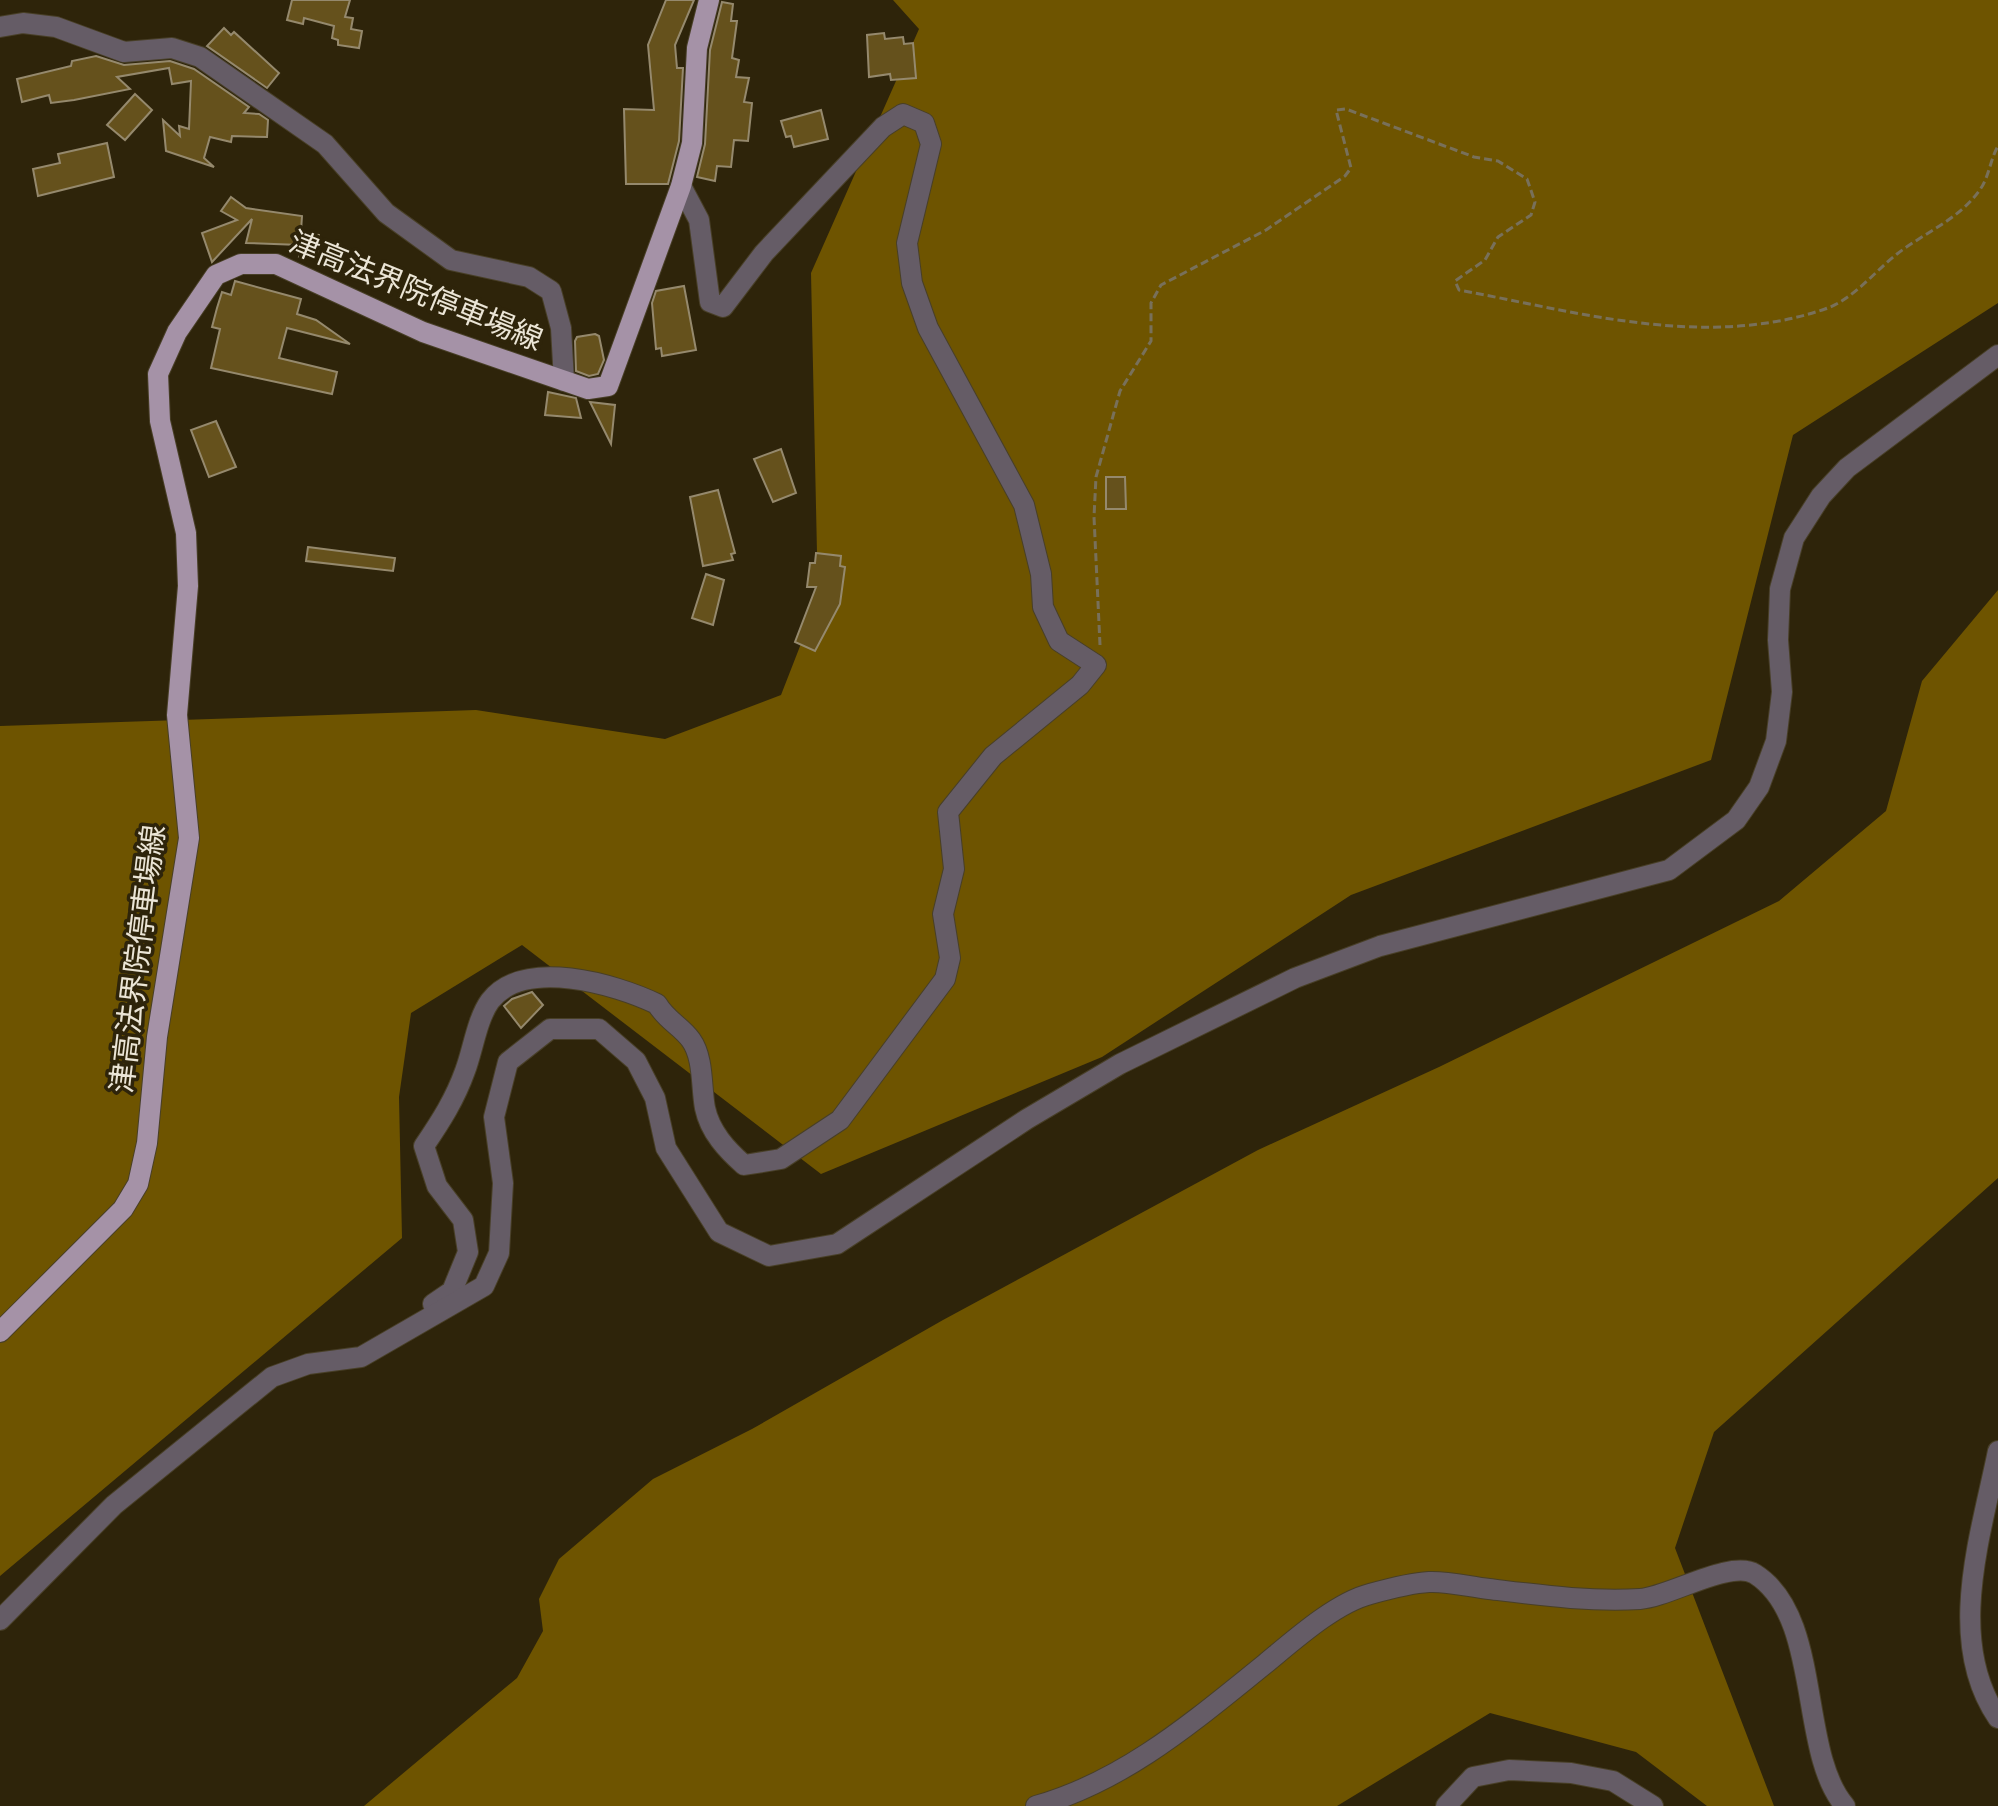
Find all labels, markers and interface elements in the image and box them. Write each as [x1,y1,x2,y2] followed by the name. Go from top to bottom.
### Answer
[285,222,549,356] street label: 津高法界院停車場線
[102,823,170,1095] street label: 津高法界院停車場線

